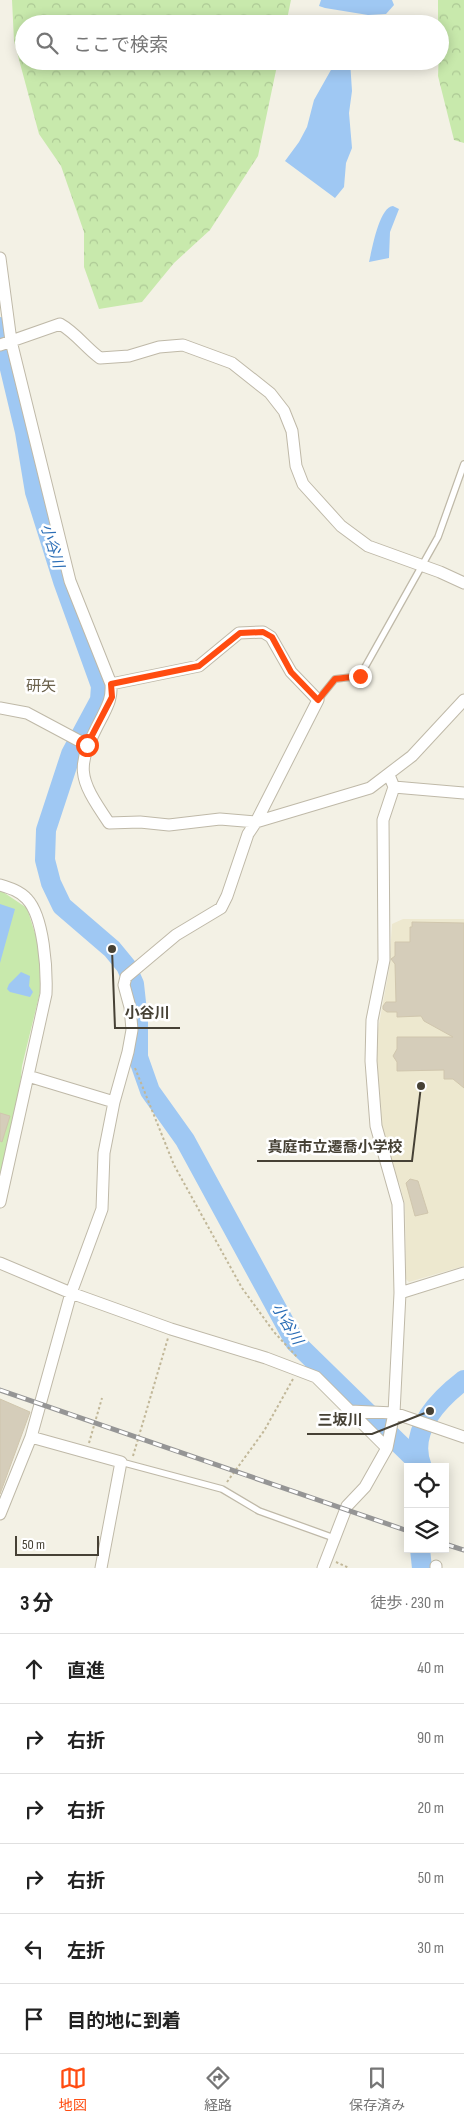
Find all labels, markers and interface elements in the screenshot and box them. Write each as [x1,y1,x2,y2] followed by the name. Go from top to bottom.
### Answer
[15,15,449,70] search box
[33,29,61,57] icon: search
[73,34,168,57] text: ここで検索
[36,522,68,572] water label: 小谷川
[349,665,372,688] route end
[26,677,56,696] district label: 研矢
[76,734,99,757] route start
[115,998,180,1028] callout: 小谷川
[124,1004,170,1023] text: 小谷川
[257,1131,412,1161] callout: 真庭市立遷喬小学校
[267,1138,403,1157] text: 真庭市立遷喬小学校
[267,1300,308,1350] water label: 小谷川
[307,1404,372,1434] callout: 三坂川
[317,1411,363,1430] text: 三坂川
[404,1463,449,1553] map controls
[404,1463,449,1508] button: locate
[404,1508,449,1553] button: layers
[15,1533,99,1556] scale bar
[22,1536,45,1553] text: 50 m
[20,1591,54,1616] text: 3 分
[370,1594,444,1613] text: 徒歩 · 230 m
[20,1655,48,1683] icon: ahead
[417,1659,444,1678] text: 40 m
[67,1660,105,1683] text: 直進
[20,1725,48,1753] icon: right
[417,1729,444,1748] text: 90 m
[67,1730,105,1753] text: 右折
[20,1795,48,1823] icon: right
[417,1799,444,1818] text: 20 m
[67,1800,105,1823] text: 右折
[20,1865,48,1893] icon: right
[418,1869,444,1888] text: 50 m
[67,1870,105,1893] text: 右折
[20,1935,48,1963] icon: left
[417,1939,444,1958] text: 30 m
[67,1940,105,1963] text: 左折
[20,2005,48,2033] icon: arrive
[67,2010,181,2033] text: 目的地に到着
[59,2064,87,2114] tab: 地図
[204,2064,232,2114] tab: 経路
[349,2064,405,2114] tab: 保存済み

